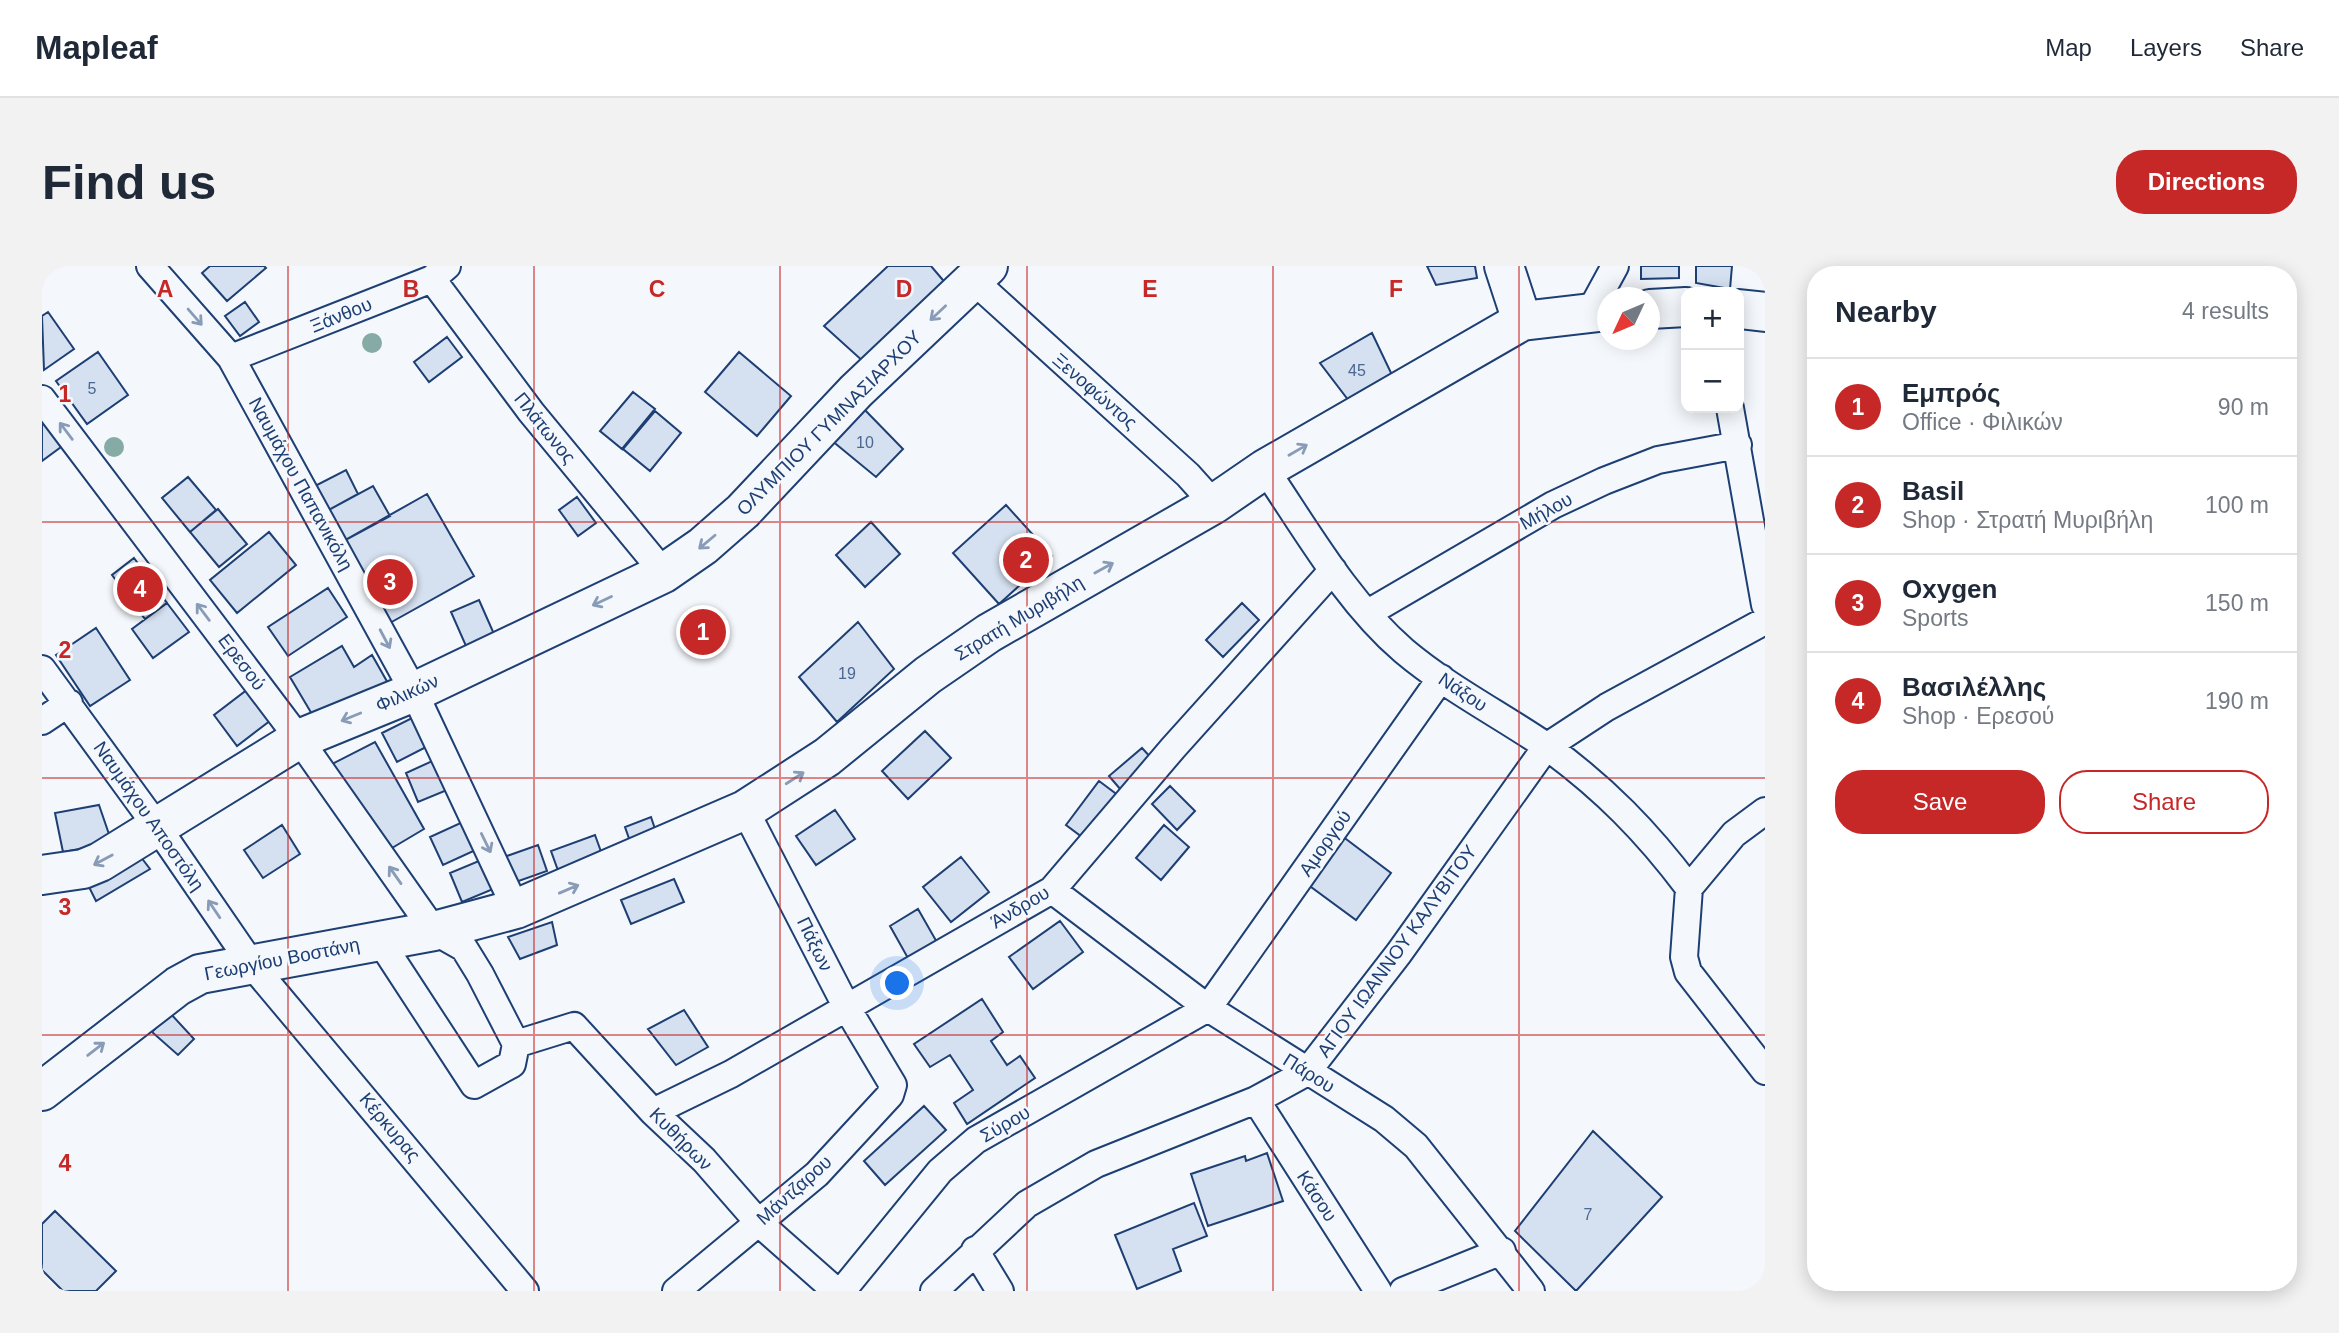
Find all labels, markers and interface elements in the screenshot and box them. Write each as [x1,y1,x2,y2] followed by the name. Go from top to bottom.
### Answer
[35,29,158,66] text: Mapleaf
[2045,34,2092,61] text: Map
[2130,34,2202,61] text: Layers
[2240,34,2304,61] text: Share
[2116,150,2297,214] button: Directions
[42,155,216,209] text: Find us
[157,276,173,302] text: A
[403,276,419,302] text: B
[649,276,665,302] text: C
[896,276,912,302] text: D
[1142,276,1158,302] text: E
[1389,276,1403,302] text: F
[1597,287,1660,350] north arrow
[1681,287,1744,413] map controls
[1681,287,1744,350] button: +
[307,293,375,337] street label: Ξάνθου
[1835,295,1937,328] text: Nearby
[2182,298,2269,324] text: 4 results
[930,304,947,321] one-way arrow
[187,308,203,326] one-way arrow
[732,326,926,520] street label: ΟΛΥΜΠΙΟΥ ΓΥΜΝΑΣΙΑΡΧΟΥ
[1049,349,1141,433] street label: Ξενοφώντος
[1681,350,1744,413] button: −
[1348,362,1366,379] house number: 45
[1902,378,2001,408] text: Εμπρός
[88,380,97,397] house number: 5
[59,381,72,407] text: 1
[510,388,580,468] street label: Πλάτωνος
[245,394,357,574] street label: Ναυμάχου Παπανικόλη
[1852,394,1864,420] text: 1
[2218,394,2269,420] text: 90 m
[1902,409,2063,435] text: Office · Φιλικών
[59,421,74,440] one-way arrow
[856,434,874,451] house number: 10
[1287,443,1307,457] one-way arrow
[1902,476,1964,506] text: Basil
[1516,488,1576,534] street label: Μήλου
[1852,492,1864,518] text: 2
[2205,492,2269,518] text: 100 m
[1902,507,2153,533] text: Shop · Στρατή Μυριβήλη
[699,534,717,550] one-way arrow
[1003,534,1049,586] pin: 2
[367,556,413,608] pin: 3
[1093,561,1113,575] one-way arrow
[117,563,163,615] pin: 4
[951,571,1087,665] street label: Στρατή Μυριβήλη
[1902,574,1997,604] text: Oxygen
[1852,590,1864,616] text: 3
[2205,590,2269,616] text: 150 m
[592,595,613,609] one-way arrow
[196,603,211,622] one-way arrow
[1902,605,1968,631] text: Sports
[680,606,726,658] pin: 1
[379,628,392,649] one-way arrow
[214,630,270,694] street label: Ερεσού
[59,637,71,663] text: 2
[838,665,856,682] house number: 19
[1435,668,1491,716] street label: Νάξου
[372,670,442,716] street label: Φιλικών
[1902,672,2046,702] text: Βασιλέλλης
[1852,688,1864,714] text: 4
[2205,688,2269,714] text: 190 m
[1902,703,2054,729] text: Shop · Ερεσού
[340,711,362,724] one-way arrow
[90,737,208,895] street label: Ναυμάχου Αποστόλη
[1835,770,2045,834] button: Save
[2059,770,2269,834] button: Share
[784,771,804,785] one-way arrow
[1295,806,1355,880] street label: Αμοργού
[479,832,493,853] one-way arrow
[1313,841,1481,1061] street label: ΑΓΙΟΥ ΙΩΑΝΝΟΥ ΚΑΛΥΒΙΤΟΥ
[93,853,114,867] one-way arrow
[388,866,402,885] one-way arrow
[987,881,1053,933] street label: Άνδρου
[558,882,579,895] one-way arrow
[59,894,71,920] text: 3
[207,900,221,919] one-way arrow
[793,914,837,974] street label: Πάξων
[203,934,361,984] street label: Γεωργίου Βοστάνη
[880,966,914,1000] your location
[86,1042,105,1057] one-way arrow
[1279,1049,1339,1097] street label: Πάρου
[355,1089,425,1165] street label: Κέρκυρας
[976,1101,1034,1147] street label: Σύρου
[646,1104,716,1174] street label: Κυθήρων
[59,1150,72,1176] text: 4
[752,1151,836,1229] street label: Μάντζαρου
[1293,1167,1341,1225] street label: Κάσου
[1584,1206,1593,1223] house number: 7

